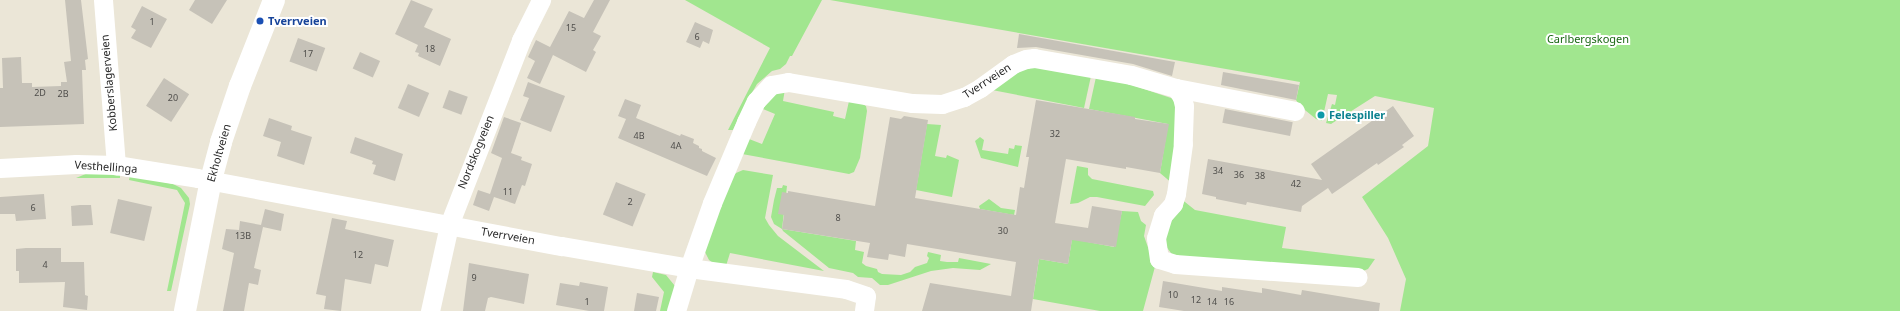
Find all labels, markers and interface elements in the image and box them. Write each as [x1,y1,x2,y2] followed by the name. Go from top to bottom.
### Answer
[268,14,327,28] place label: Tverrveien
[255,16,265,26] marker: Tverrveien
[149,17,155,27] house number: 1
[566,23,576,33] house number: 15
[694,32,700,42] house number: 6
[1547,32,1629,46] park label: Carlbergskogen
[98,34,120,132] street label: Kobberslagerveien
[425,44,435,54] house number: 18
[303,49,313,59] house number: 17
[961,61,1013,101] street label: Tverrveien
[34,88,46,98] house number: 2D
[58,89,68,99] house number: 2B
[168,93,178,103] house number: 20
[1329,108,1385,122] place label: Felespiller
[1316,110,1326,120] marker: Felespiller
[455,113,497,191] street label: Nordskogveien
[204,122,234,184] street label: Ekholtveien
[1050,129,1060,139] house number: 32
[634,131,644,141] house number: 4B
[671,141,681,151] house number: 4A
[74,158,138,176] street label: Vesthellinga
[1213,166,1223,176] house number: 34
[1234,170,1244,180] house number: 36
[1255,171,1265,181] house number: 38
[1291,179,1301,189] house number: 42
[503,187,513,197] house number: 11
[627,197,633,207] house number: 2
[30,203,36,213] house number: 6
[835,213,841,223] house number: 8
[480,225,536,247] street label: Tverrveien
[998,226,1008,236] house number: 30
[235,231,251,241] house number: 13B
[353,250,363,260] house number: 12
[42,260,48,270] house number: 4
[471,273,477,283] house number: 9
[1168,290,1178,300] house number: 10
[1191,295,1201,305] house number: 12
[584,297,590,307] house number: 1
[1207,297,1217,307] house number: 14
[1224,297,1234,307] house number: 16

